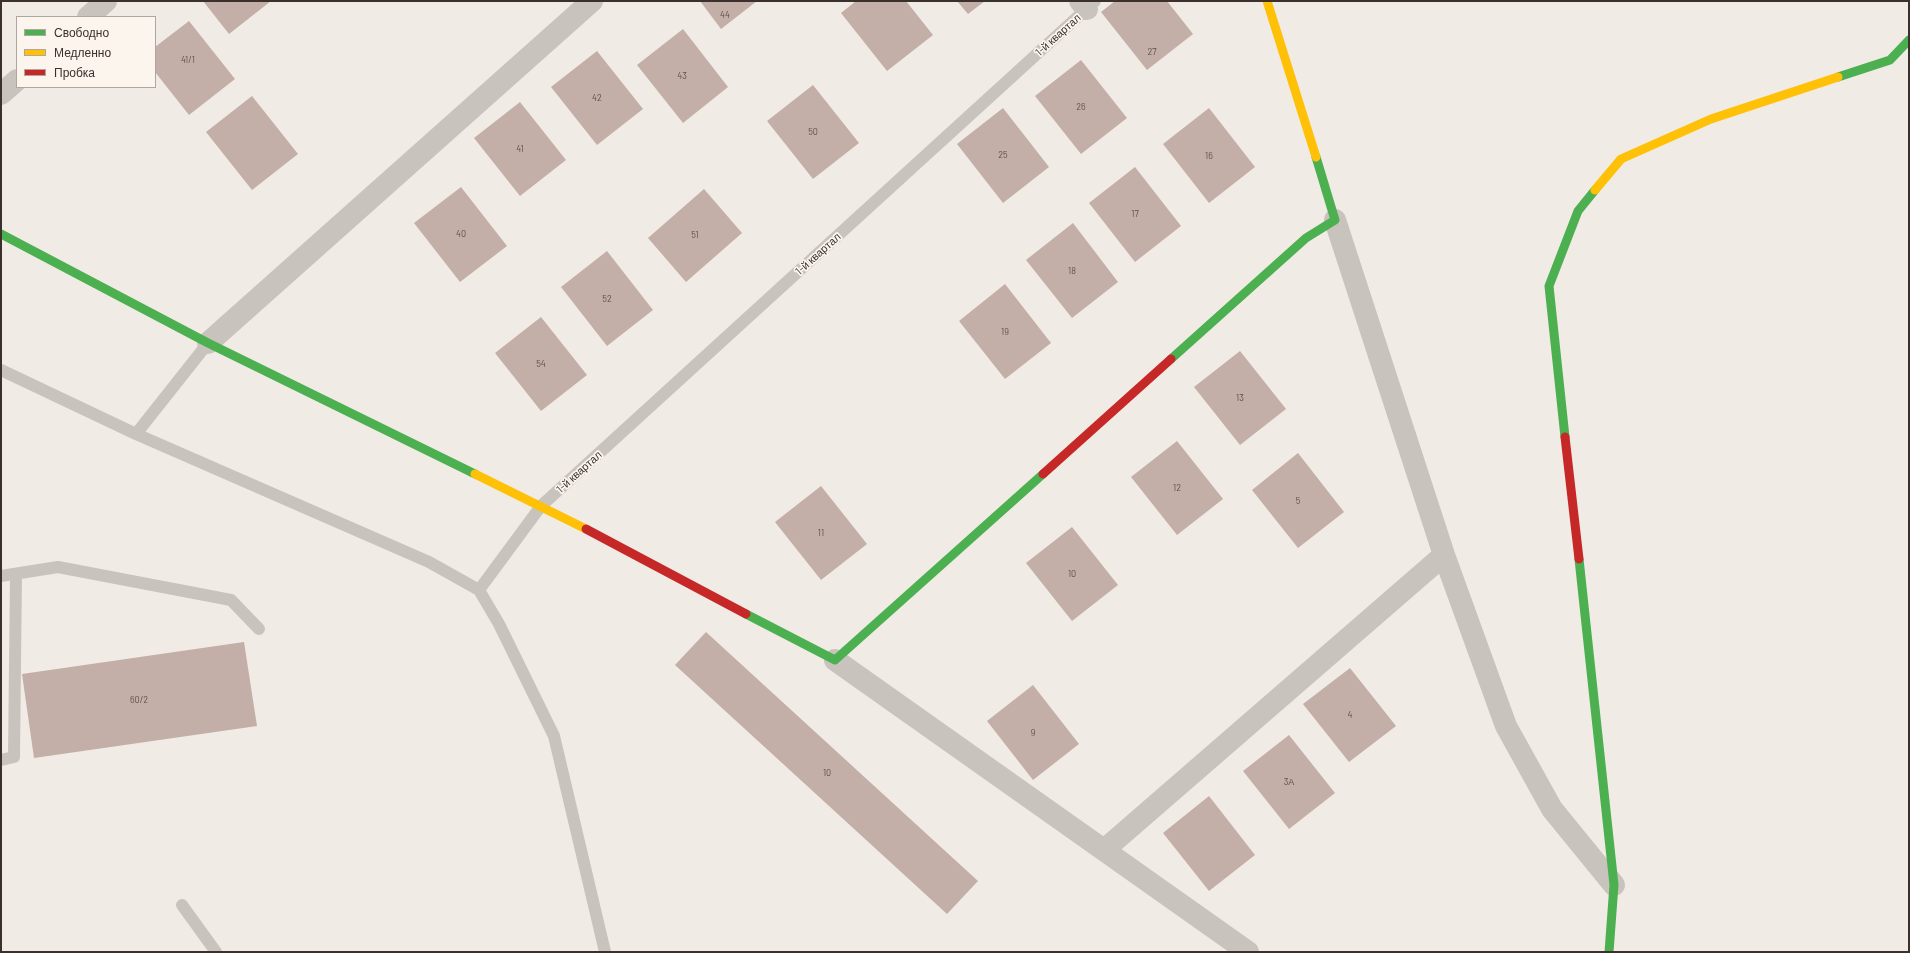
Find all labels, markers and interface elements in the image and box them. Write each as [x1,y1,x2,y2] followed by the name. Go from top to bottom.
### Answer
[720,10,730,20] house number: 44
[1033,11,1083,59] street label: 1-й квартал
[16,16,156,88] legend
[54,25,109,39] text: Свободно
[54,45,111,59] text: Медленно
[1147,47,1157,57] house number: 27
[181,55,195,65] house number: 41/1
[54,65,95,79] text: Пробка
[677,71,687,81] house number: 43
[592,93,602,103] house number: 42
[1076,102,1086,112] house number: 26
[808,127,818,137] house number: 50
[516,144,524,154] house number: 41
[998,150,1008,160] house number: 25
[1205,151,1213,161] house number: 16
[1131,209,1139,219] house number: 17
[456,229,466,239] house number: 40
[691,230,699,240] house number: 51
[793,230,843,278] street label: 1-й квартал
[1068,266,1076,276] house number: 18
[602,294,612,304] house number: 52
[1001,327,1009,337] house number: 19
[536,359,546,369] house number: 54
[1236,393,1244,403] house number: 13
[554,448,604,496] street label: 1-й квартал
[1173,483,1181,493] house number: 12
[1296,496,1300,506] house number: 5
[818,528,824,538] house number: 11
[1068,569,1076,579] house number: 10
[130,695,148,705] house number: 60/2
[1348,710,1352,720] house number: 4
[1031,728,1035,738] house number: 9
[823,768,831,778] house number: 10
[1284,777,1294,787] house number: 3А

